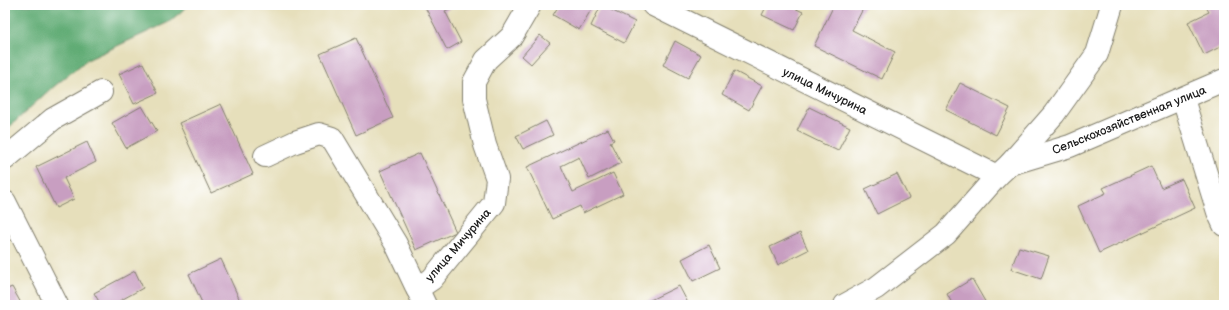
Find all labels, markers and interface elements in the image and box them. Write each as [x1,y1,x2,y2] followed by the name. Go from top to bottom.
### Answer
[780,64,870,118] street label: улица Мичурина
[1050,83,1208,158] street label: Сельскохозяйственная улица
[422,206,494,285] street label: улица Мичурина

